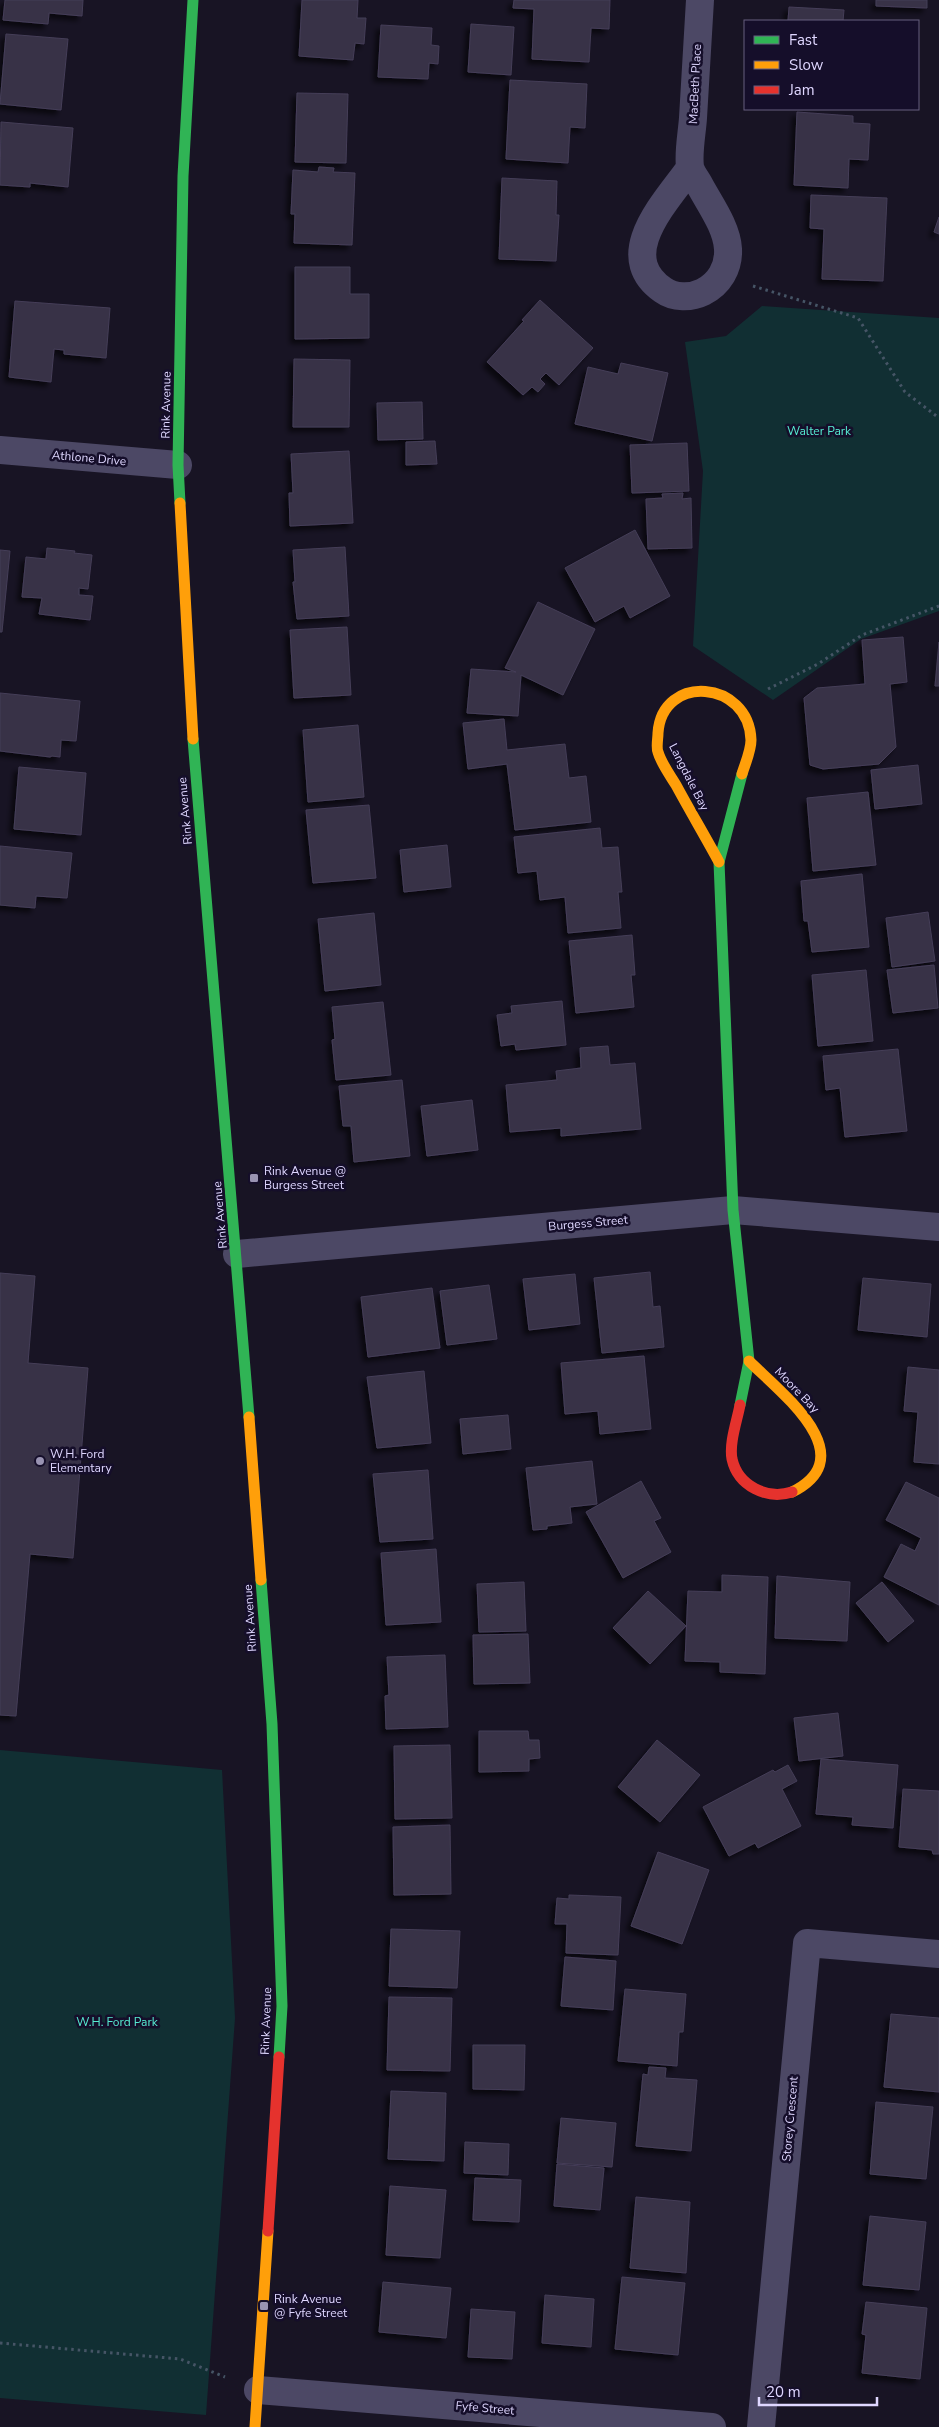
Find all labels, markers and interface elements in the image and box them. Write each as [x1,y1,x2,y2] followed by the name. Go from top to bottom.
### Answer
[744,20,919,110] legend
[789,30,818,50] text: Fast
[685,44,705,124] street label: MacBeth Place
[789,55,824,75] text: Slow
[788,80,815,100] text: Jam
[157,371,175,439] street label: Rink Avenue
[787,423,852,439] park label: Walter Park
[51,447,127,469] street label: Athlone Drive
[665,741,713,814] street label: Langdale Bay
[174,777,196,845] street label: Rink Avenue
[264,1163,346,1193] place label: Rink Avenue @ Burgess Street
[248,1172,260,1184] marker: Rink Avenue @ Burgess Street
[209,1181,231,1249] street label: Rink Avenue
[548,1211,629,1234] street label: Burgess Street
[771,1364,823,1417] street label: Moore Bay
[50,1446,113,1476] place label: W.H. Ford Elementary
[34,1455,46,1467] marker: W.H. Ford Elementary
[240,1584,260,1652] street label: Rink Avenue
[257,1987,275,2055] street label: Rink Avenue
[76,2014,159,2030] park label: W.H. Ford Park
[778,2075,802,2162] street label: Storey Crescent
[274,2291,348,2321] place label: Rink Avenue @ Fyfe Street
[258,2300,270,2312] marker: Rink Avenue @ Fyfe Street
[759,2374,876,2406] scale bar
[766,2382,801,2402] text: 20 m
[455,2397,516,2419] street label: Fyfe Street

